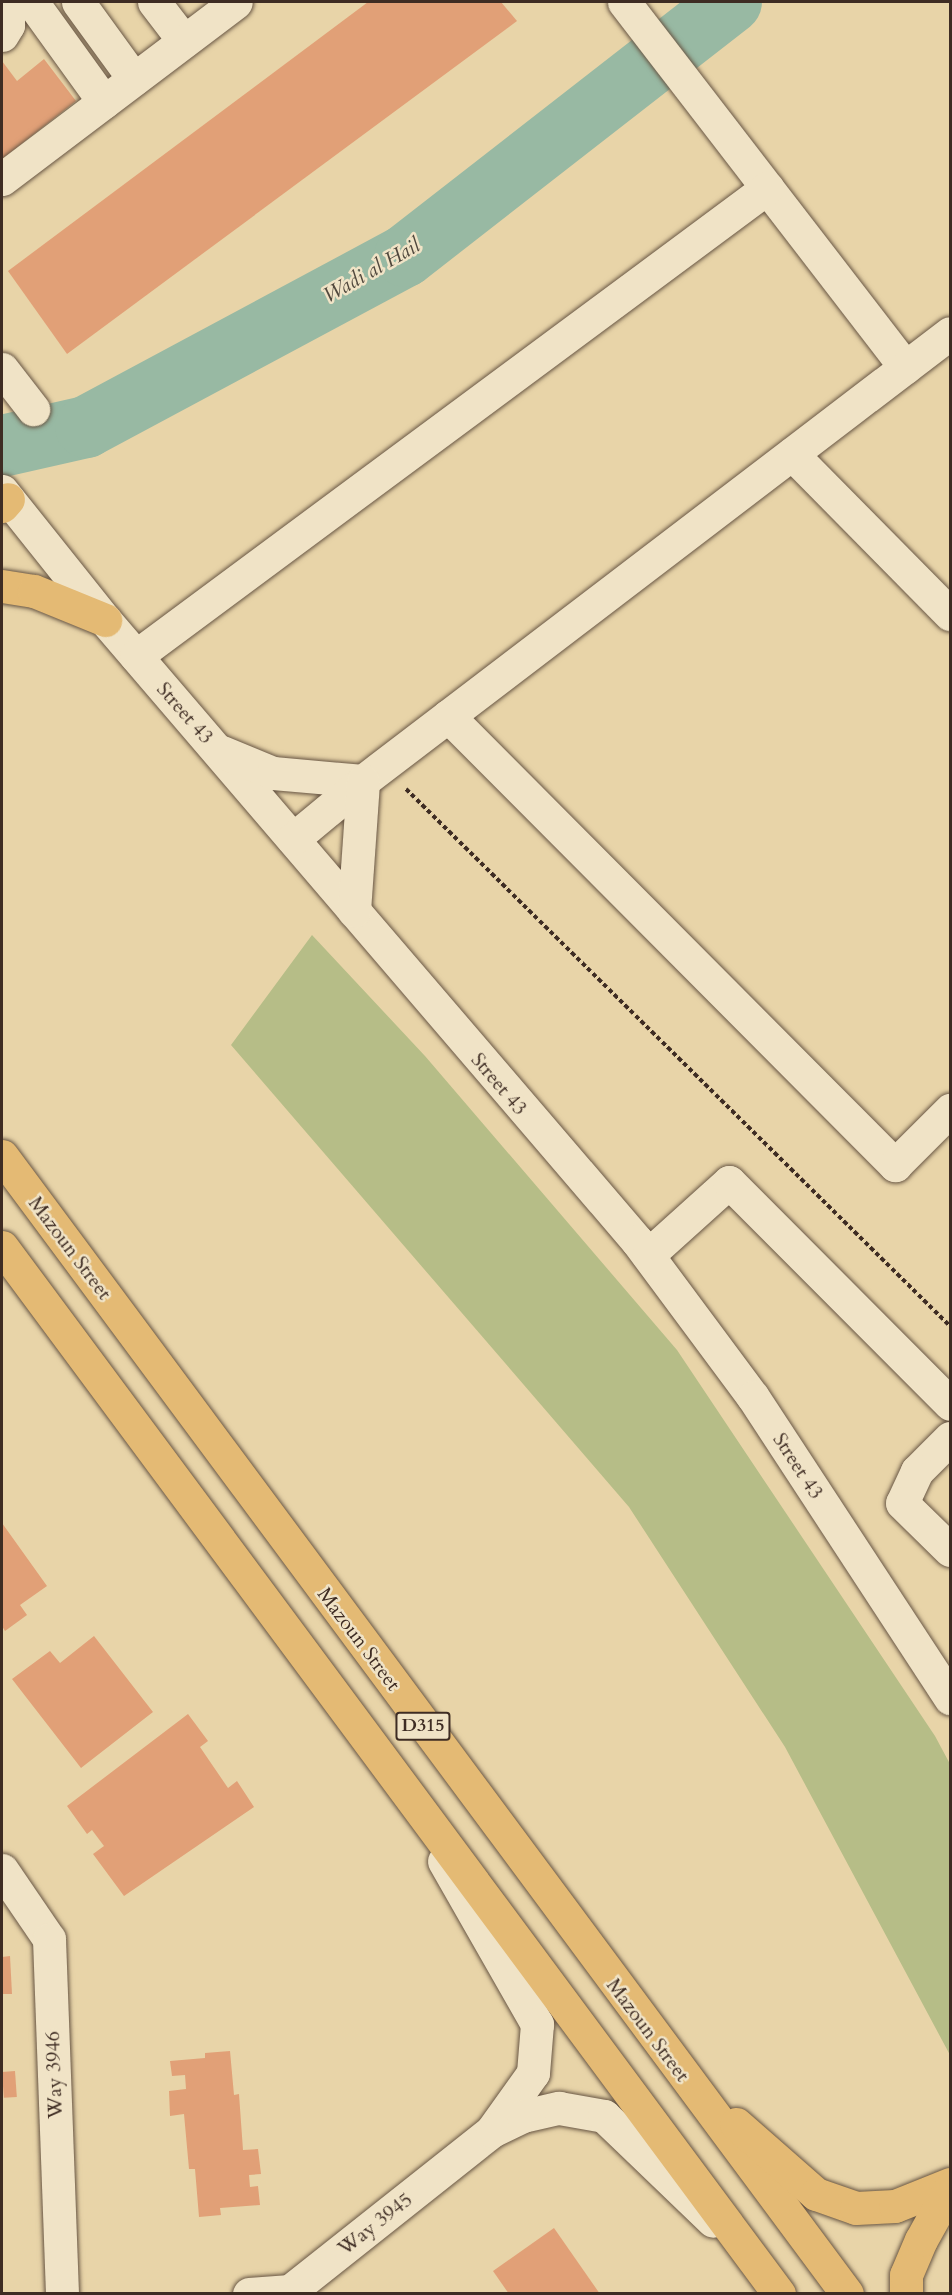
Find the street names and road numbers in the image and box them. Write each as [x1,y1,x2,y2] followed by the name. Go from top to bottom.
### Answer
[152,677,218,749] street label: Street 43
[466,1048,532,1120] street label: Street 43
[23,1192,117,1304] street label: Mazoun Street
[768,1428,828,1504] street label: Street 43
[312,1583,406,1695] street label: Mazoun Street
[394,1711,452,1741] road number: D315
[601,1974,695,2086] street label: Mazoun Street
[40,2031,68,2119] street label: Way 3946
[333,2188,417,2260] street label: Way 3945

